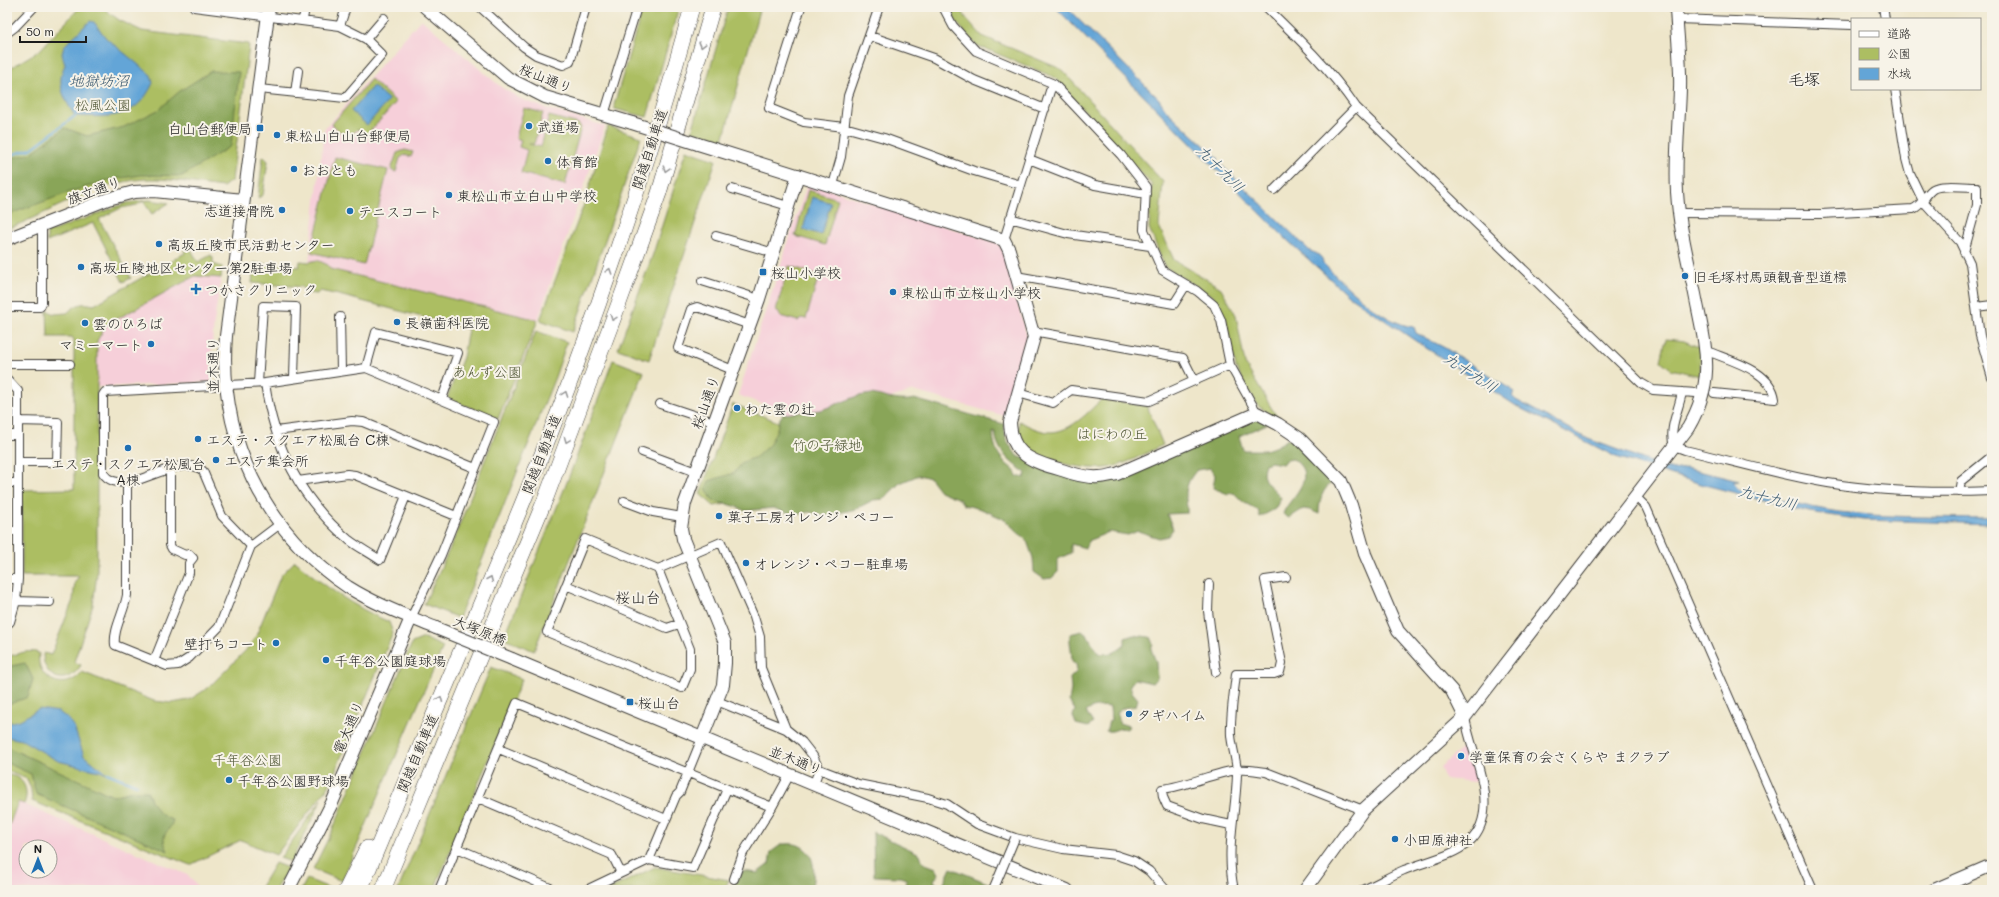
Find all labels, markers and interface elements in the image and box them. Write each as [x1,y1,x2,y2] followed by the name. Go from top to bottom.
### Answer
[20,18,86,44] scale bar
[1851,18,1981,90] legend
[26,23,54,39] text: 50 m
[1887,25,1911,41] text: 道路
[699,41,707,48] one-way arrow
[1887,45,1911,61] text: 公園
[516,59,576,97] street label: 桜山通り
[1887,65,1911,81] text: 水域
[1788,68,1820,89] district label: 毛塚
[69,70,131,90] water label: 地獄坊沼
[75,95,131,114] park label: 松風公園
[627,106,671,192] street label: 関越自動車道
[537,117,579,136] place label: 武道場
[168,119,252,138] place label: 白山台郵便局
[524,121,534,131] marker: 武道場
[255,123,265,133] marker: 白山台郵便局
[285,126,411,145] place label: 東松山白山台郵便局
[272,130,282,140] marker: 東松山白山台郵便局
[1193,140,1249,196] water label: 九十九川
[556,152,598,171] place label: 体育館
[543,156,553,166] marker: 体育館
[302,160,358,179] place label: おおとも
[289,164,299,174] marker: おおとも
[662,166,671,173] one-way arrow
[64,171,124,209] street label: 旗立通り
[457,186,597,205] place label: 東松山市立白山中学校
[444,190,454,200] marker: 東松山市立白山中学校
[204,201,274,220] place label: 志道接骨院
[358,202,442,221] place label: テニスコート
[277,205,287,215] marker: 志道接骨院
[345,206,355,216] marker: テニスコート
[167,235,334,254] place label: 高坂丘陵市民活動センター
[154,239,164,249] marker: 高坂丘陵市民活動センター
[89,258,292,277] place label: 高坂丘陵地区センター第2駐車場
[76,262,86,272] marker: 高坂丘陵地区センター第2駐車場
[771,263,841,282] place label: 桜山小学校
[758,267,768,277] marker: 桜山小学校
[1693,267,1847,286] place label: 旧毛塚村馬頭観音型道標
[604,268,613,275] one-way arrow
[1680,271,1690,281] marker: 旧毛塚村馬頭観音型道標
[205,280,317,299] place label: つかさクリニック
[190,283,202,295] marker: つかさクリニック
[901,283,1041,302] place label: 東松山市立桜山小学校
[888,287,898,297] marker: 東松山市立桜山小学校
[405,313,489,332] place label: 長嶺歯科医院
[93,314,163,333] place label: 雲のひろば
[610,315,618,322] one-way arrow
[392,317,402,327] marker: 長嶺歯科医院
[80,318,90,328] marker: 雲のひろば
[59,335,143,354] place label: マミーマート
[203,337,222,393] street label: 並木通り
[146,339,156,349] marker: マミーマート
[1440,347,1502,397] water label: 九十九川
[452,362,522,381] park label: あんず公園
[686,372,724,432] street label: 桜山通り
[560,390,568,397] one-way arrow
[745,399,815,418] place label: わた雲の辻
[732,403,742,413] marker: わた雲の辻
[517,411,565,497] street label: 関越自動車道
[1077,424,1147,443] park label: はにわの丘
[206,430,390,449] place label: エステ・スクエア松風台 C棟
[193,434,203,444] marker: エステ・スクエア松風台 C棟
[792,435,862,454] park label: 竹の子緑地
[564,436,572,443] one-way arrow
[123,443,133,453] marker: エステ・スクエア松風台 A棟
[224,451,309,470] place label: エステ集会所
[51,454,205,489] place label: エステ・スクエア松風台 A棟
[211,455,221,465] marker: エステ集会所
[1736,480,1800,514] water label: 九十九川
[727,507,895,526] place label: 菓子工房オレンジ・ペコー
[714,511,724,521] marker: 菓子工房オレンジ・ペコー
[754,554,908,573] place label: オレンジ・ペコー駐車場
[741,558,751,568] marker: オレンジ・ペコー駐車場
[486,576,494,583] one-way arrow
[615,587,661,607] district label: 桜山台
[450,611,510,649] street label: 大塚原橋
[184,634,268,653] place label: 壁打ちコート
[271,638,281,648] marker: 壁打ちコート
[334,651,446,670] place label: 千年谷公園庭球場
[321,655,331,665] marker: 千年谷公園庭球場
[638,693,680,712] place label: 桜山台
[435,696,443,703] one-way arrow
[625,697,635,707] marker: 桜山台
[328,698,368,756] street label: 電大通り
[1137,705,1206,724] place label: タギハイム
[1124,709,1134,719] marker: タギハイム
[392,711,442,795] street label: 関越自動車道
[766,741,826,779] street label: 並木通り
[1469,747,1669,766] place label: 学童保育の会さくらや まクラブ
[212,750,282,769] park label: 千年谷公園
[1456,751,1466,761] marker: 学童保育の会さくらや まクラブ
[237,771,349,790] place label: 千年谷公園野球場
[224,775,234,785] marker: 千年谷公園野球場
[1403,830,1473,849] place label: 小田原神社
[1390,834,1400,844] marker: 小田原神社
[18,839,58,879] north arrow
[34,841,42,856] text: N

